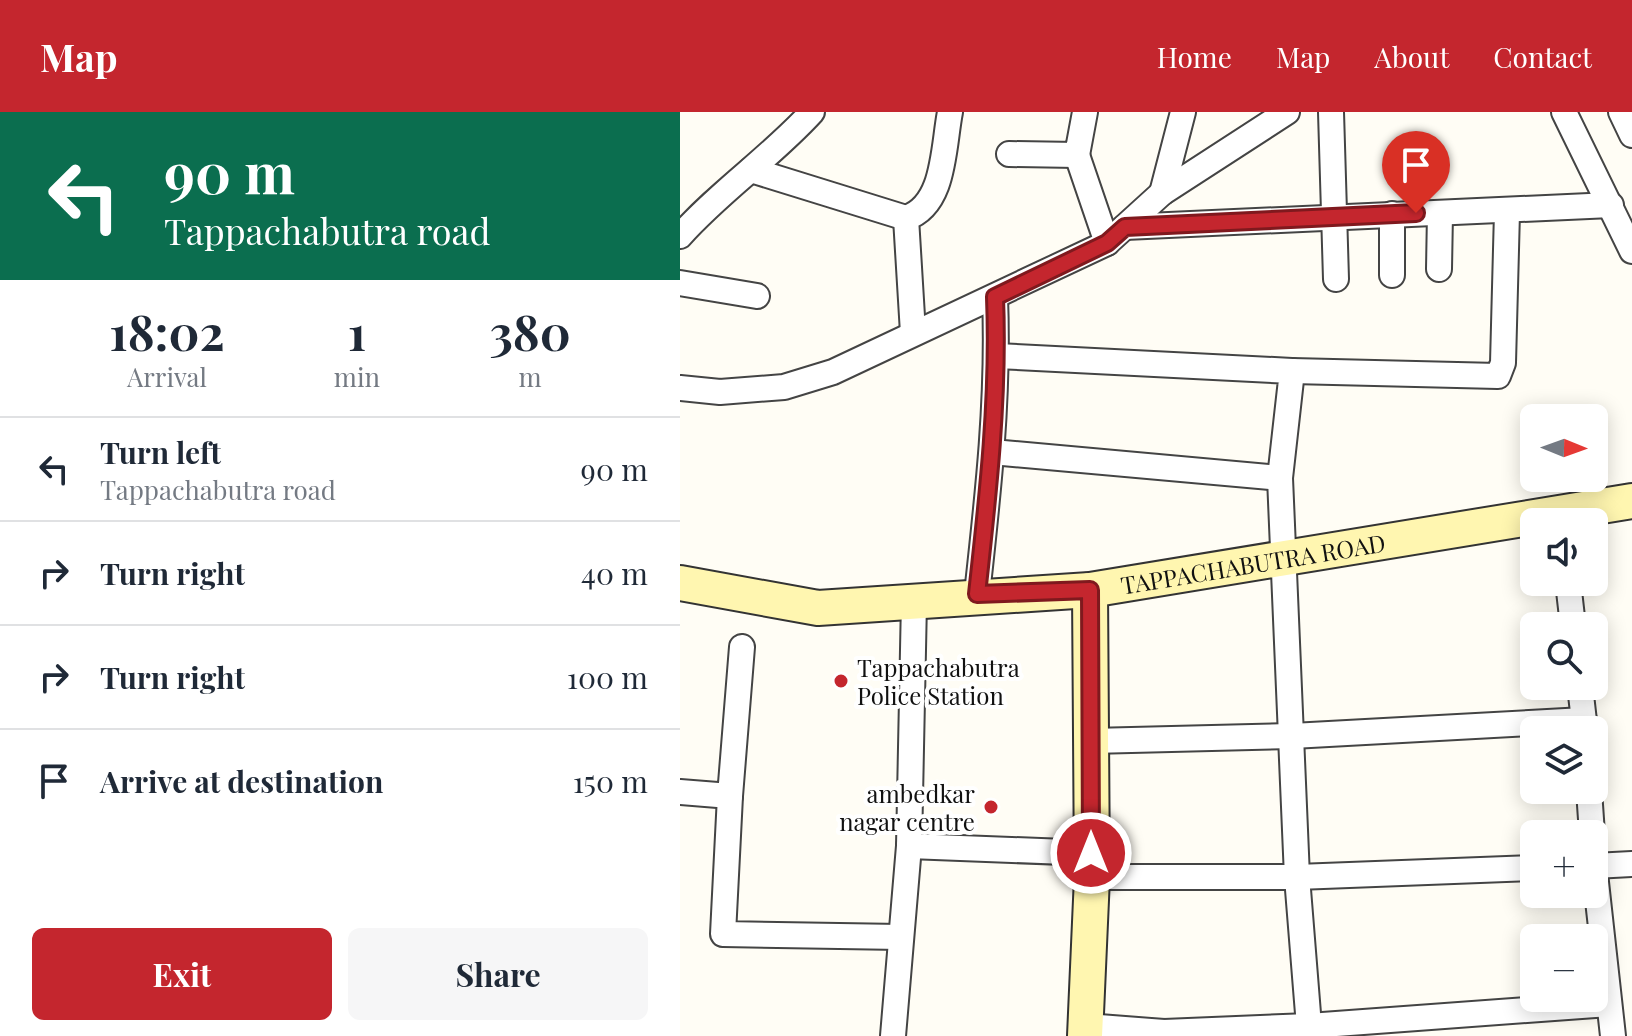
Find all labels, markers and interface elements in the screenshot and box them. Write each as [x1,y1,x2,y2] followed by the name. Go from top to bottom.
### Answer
[40,31,117,82] text: Map
[1157,38,1232,75] text: Home
[1276,38,1330,75] text: Map
[1374,38,1449,75] text: About
[1493,38,1592,75] text: Contact
[1382,131,1450,213] pin
[164,134,295,209] text: 90 m
[1394,143,1438,187] icon: arrive
[32,144,136,248] icon: left
[164,206,490,254] text: Tappachabutra road
[109,299,225,363] text: 18:02
[348,299,366,363] text: 1
[489,299,571,363] text: 380
[127,359,207,394] text: Arrival
[334,359,380,394] text: min
[518,359,542,394] text: m
[1520,404,1608,492] north arrow
[1520,404,1608,1012] map controls
[100,432,221,472] text: Turn left
[32,447,76,491] icon: left
[581,449,648,489] text: 90 m
[100,472,336,507] text: Tappachabutra road
[1520,508,1608,596] button: sound
[1118,526,1388,601] street label: TAPPACHABUTRA ROAD
[32,551,76,595] icon: right
[100,553,245,593] text: Turn right
[581,553,648,593] text: 40 m
[1520,612,1608,700] button: search
[857,651,1020,711] place label: Tappachabutra Police Station
[32,655,76,699] icon: right
[100,657,245,697] text: Turn right
[567,657,648,697] text: 100 m
[832,672,850,690] marker: Tappachabutra Police Station
[1520,716,1608,804] button: layers
[32,759,76,803] icon: arrive
[100,761,383,801] text: Arrive at destination
[573,761,648,801] text: 150 m
[839,777,975,837] place label: ambedkar nagar centre
[982,798,1000,816] marker: ambedkar nagar centre
[1049,811,1133,895] position arrow
[1520,820,1608,908] button: +
[1520,924,1608,1012] button: −
[32,928,332,1020] button: Exit
[348,928,648,1020] button: Share

